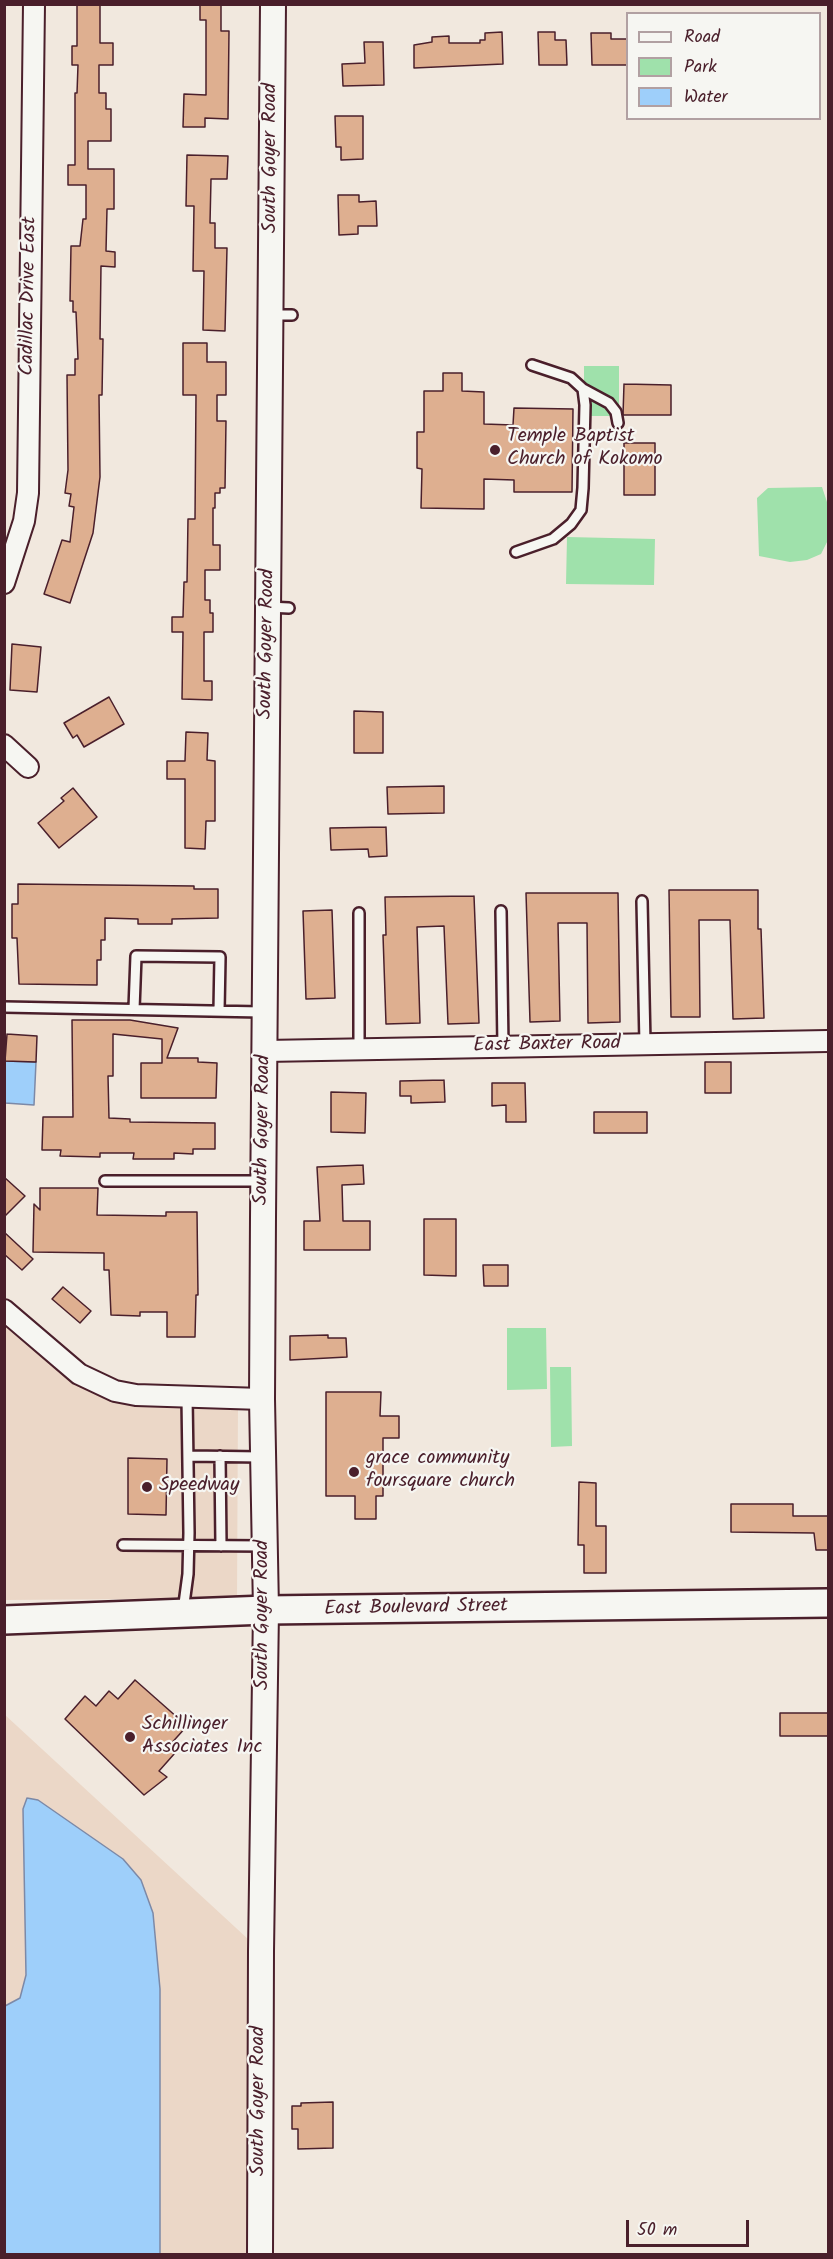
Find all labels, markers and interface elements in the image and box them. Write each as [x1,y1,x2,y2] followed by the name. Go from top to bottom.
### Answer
[626,12,821,120] legend
[684,23,720,52] text: Road
[684,53,717,82] text: Park
[260,83,284,233] street label: South Goyer Road
[684,83,728,112] text: Water
[17,216,43,376] street label: Cadillac Drive East
[507,426,662,473] place label: Temple Baptist Church of Kokomo
[488,443,502,457] marker: Temple Baptist Church of Kokomo
[255,569,281,719] street label: South Goyer Road
[473,1033,621,1059] street label: East Baxter Road
[251,1055,277,1205] street label: South Goyer Road
[366,1448,515,1495] place label: grace community foursquare church
[347,1465,361,1479] marker: grace community foursquare church
[159,1475,239,1499] place label: Speedway
[140,1480,154,1494] marker: Speedway
[252,1540,276,1690] street label: South Goyer Road
[324,1595,508,1623] street label: East Boulevard Street
[142,1714,262,1761] place label: Schillinger Associates Inc
[123,1730,137,1744] marker: Schillinger Associates Inc
[248,2026,272,2176] street label: South Goyer Road
[629,2208,752,2246] scale bar
[637,2216,677,2245] text: 50 m

